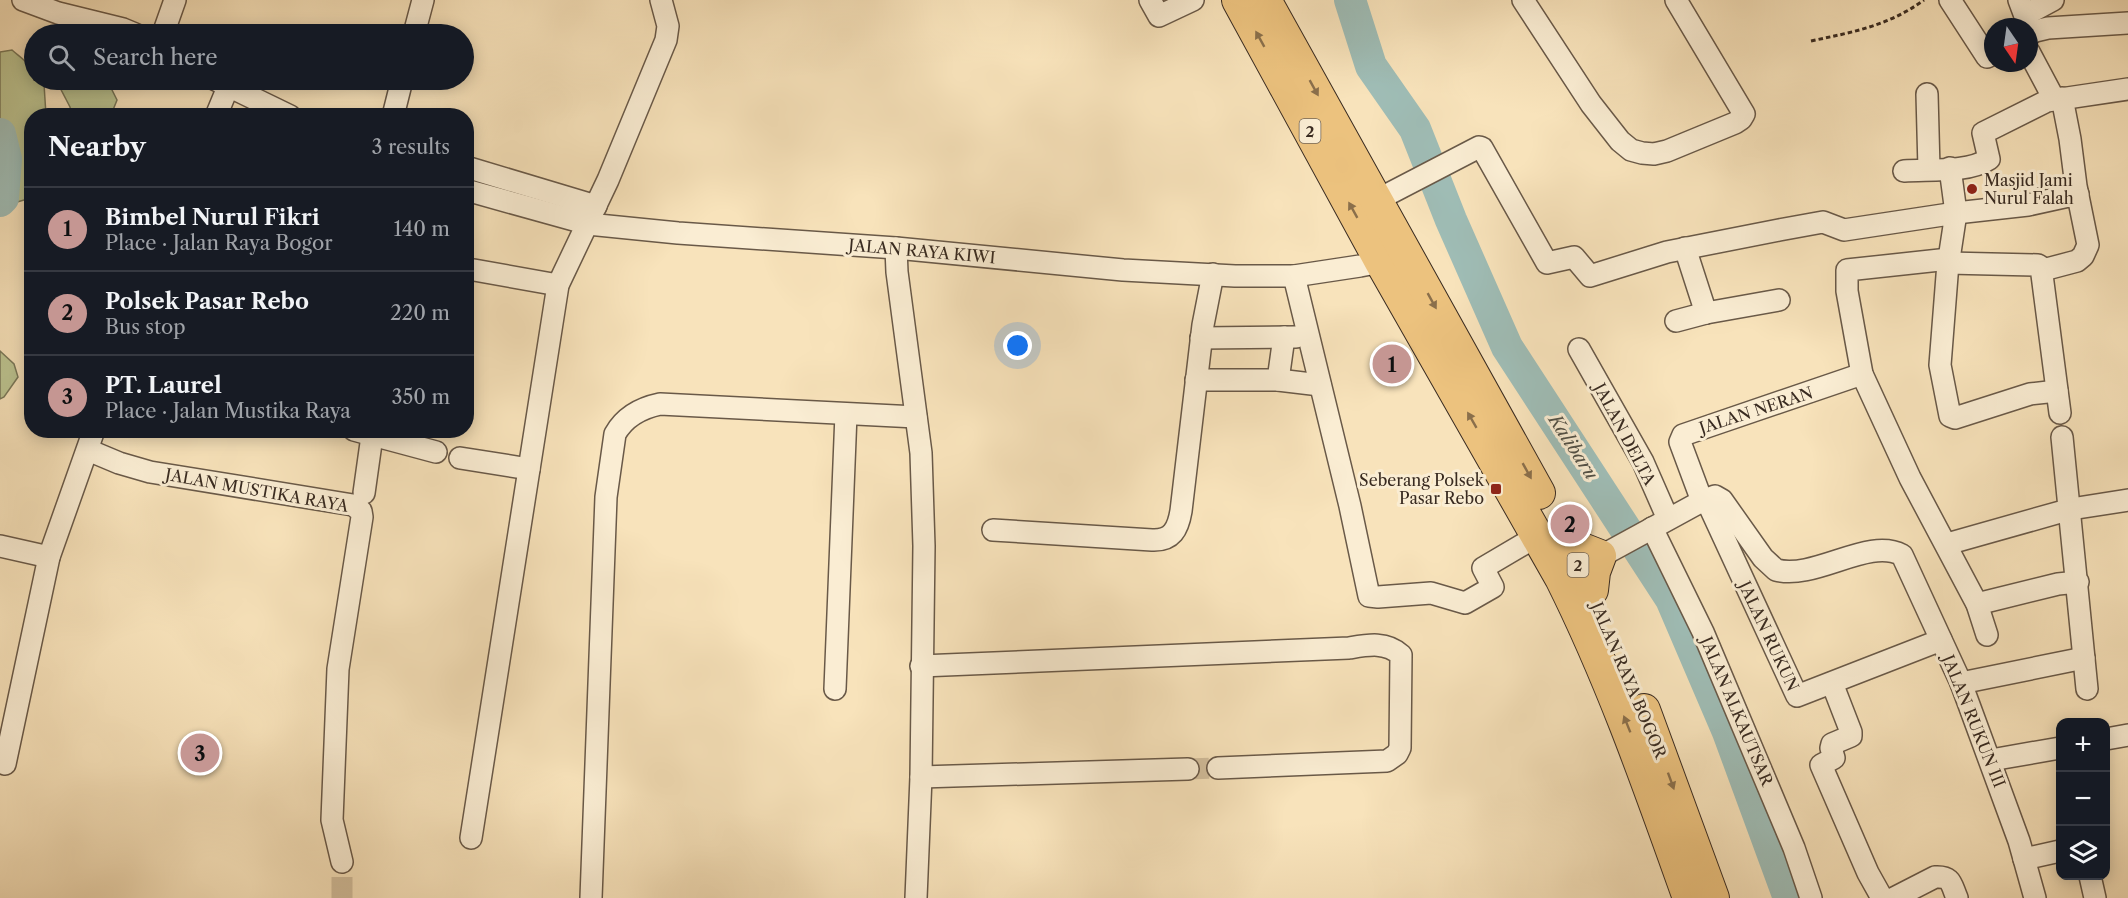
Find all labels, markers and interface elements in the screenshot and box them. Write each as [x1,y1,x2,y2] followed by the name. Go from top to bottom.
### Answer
[1984,18,2038,72] north arrow
[24,24,474,90] search box
[1255,31,1265,48] one-way arrow
[45,41,78,74] icon: search
[93,44,218,71] text: Search here
[1309,80,1320,96] one-way arrow
[1300,119,1320,143] road number: 2
[48,131,146,163] text: Nearby
[372,135,450,159] text: 3 results
[1984,170,2074,208] place label: Masjid Jami Nurul Falah
[1965,182,1979,196] marker: Masjid Jami Nurul Falah
[1348,202,1358,219] one-way arrow
[105,204,320,231] text: Bimbel Nurul Fikri
[63,217,72,241] text: 1
[393,217,450,241] text: 140 m
[105,231,333,255] text: Place · Jalan Raya Bogor
[845,234,996,267] street label: JALAN RAYA KIWI
[105,288,309,315] text: Polsek Pasar Rebo
[1427,293,1437,310] one-way arrow
[62,301,73,325] text: 2
[390,301,450,325] text: 220 m
[105,315,186,339] text: Bus stop
[1003,331,1032,360] your location
[1372,342,1412,386] pin: 1
[105,372,222,399] text: PT. Laurel
[1588,377,1661,489] street label: JALAN DELTA
[1694,382,1815,439] street label: JALAN NERAN
[62,385,73,409] text: 3
[392,385,450,409] text: 350 m
[105,399,351,423] text: Place · Jalan Mustika Raya
[1543,408,1603,484] water label: Kalibaru
[1467,411,1477,428] one-way arrow
[1522,463,1532,480] one-way arrow
[161,464,351,516] street label: JALAN MUSTIKA RAYA
[1359,470,1485,508] place label: Seberang Polsek Pasar Rebo
[1489,482,1503,496] marker: Seberang Polsek Pasar Rebo
[1550,502,1590,546] pin: 2
[1568,553,1588,577] road number: 2
[1733,575,1803,694] street label: JALAN RUKUN
[1586,596,1671,762] street label: JALAN RAYA BOGOR
[1695,631,1778,790] street label: JALAN ALKAUTSAR
[1937,649,2010,790] street label: JALAN RUKUN III
[1622,715,1632,733] one-way arrow
[2056,718,2110,880] map controls
[2056,718,2110,772] button: +
[180,730,220,776] pin: 3
[1666,772,1676,790] one-way arrow
[2056,772,2110,826] button: −
[2056,826,2110,880] button: layers

